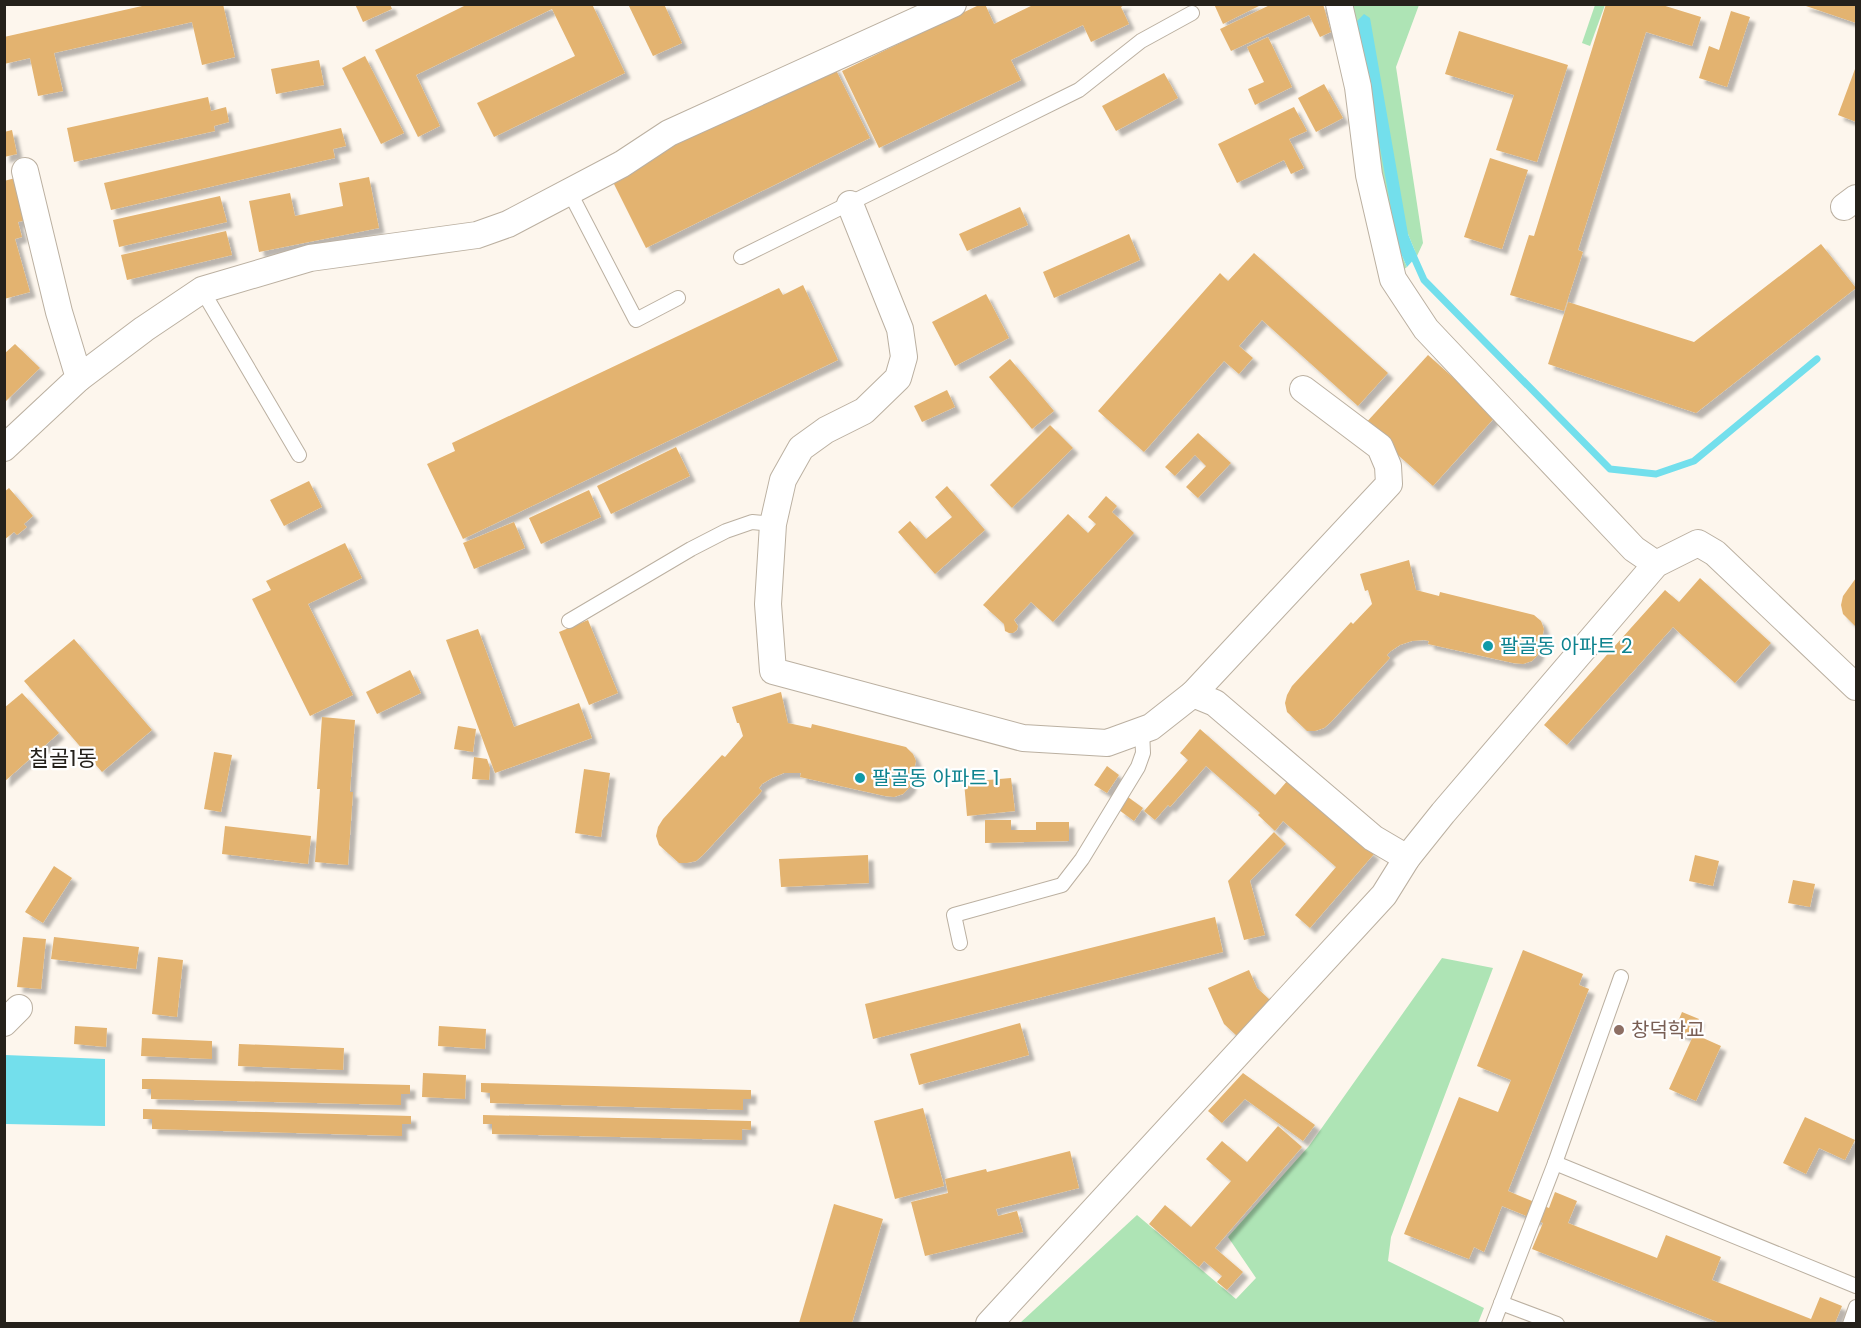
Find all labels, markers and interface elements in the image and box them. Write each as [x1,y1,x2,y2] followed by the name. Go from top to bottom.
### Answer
[1500,632,1633,660] place label: 팔골동 아파트 2
[1481,639,1495,653] marker: 팔골동 아파트 2
[29,743,97,774] district label: 칠골1동
[872,764,999,792] place label: 팔골동 아파트 1
[853,771,867,785] marker: 팔골동 아파트 1
[1631,1016,1705,1044] place label: 창덕학교
[1612,1023,1626,1037] marker: 창덕학교

